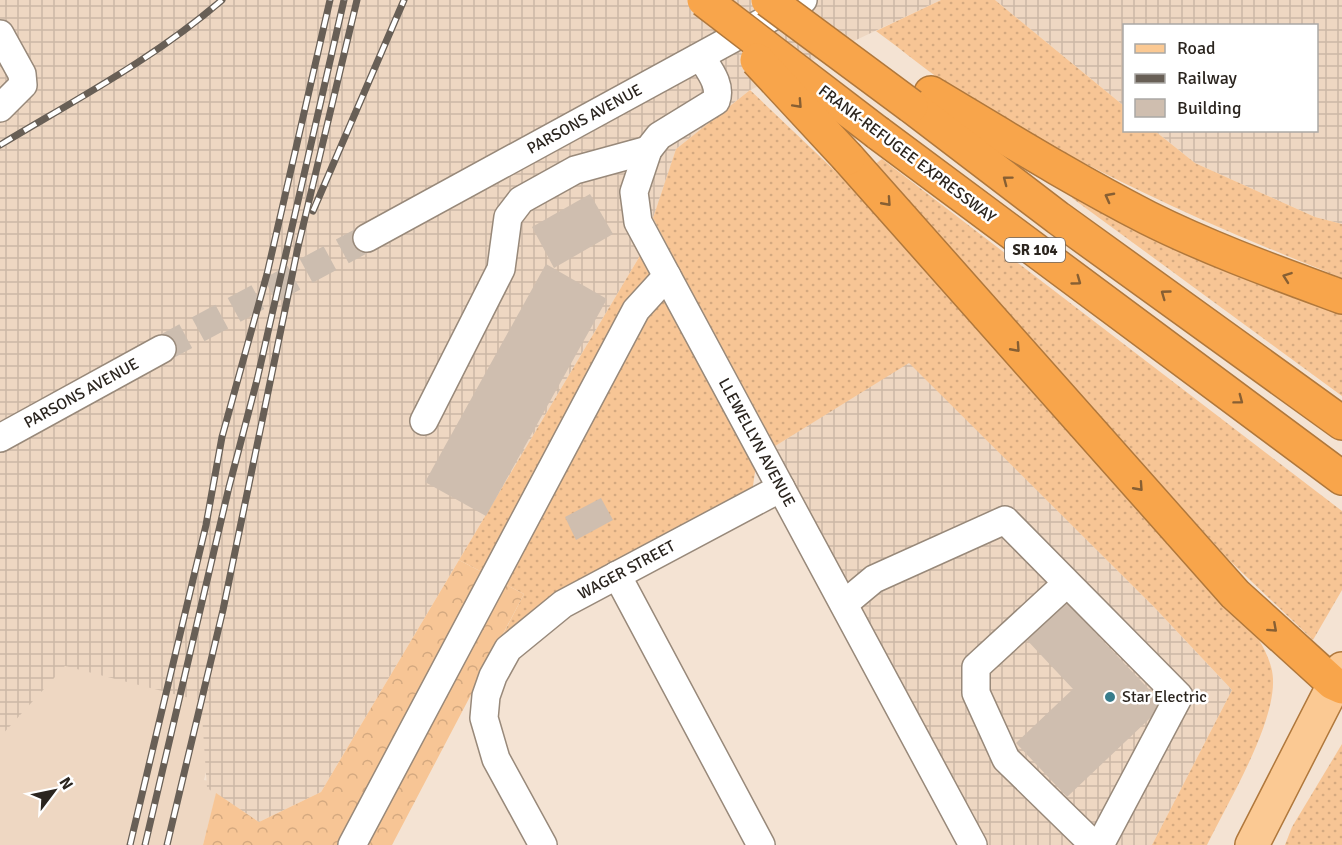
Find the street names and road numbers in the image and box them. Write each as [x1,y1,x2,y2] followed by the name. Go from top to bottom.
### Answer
[524,80,646,159] street label: PARSONS AVENUE
[814,81,1000,227] street label: FRANK-REFUGEE EXPRESSWAY
[1005,238,1065,262] road number: SR 104
[21,354,142,433] street label: PARSONS AVENUE
[714,375,799,510] street label: LLEWELLYN AVENUE
[575,536,679,604] street label: WAGER STREET

